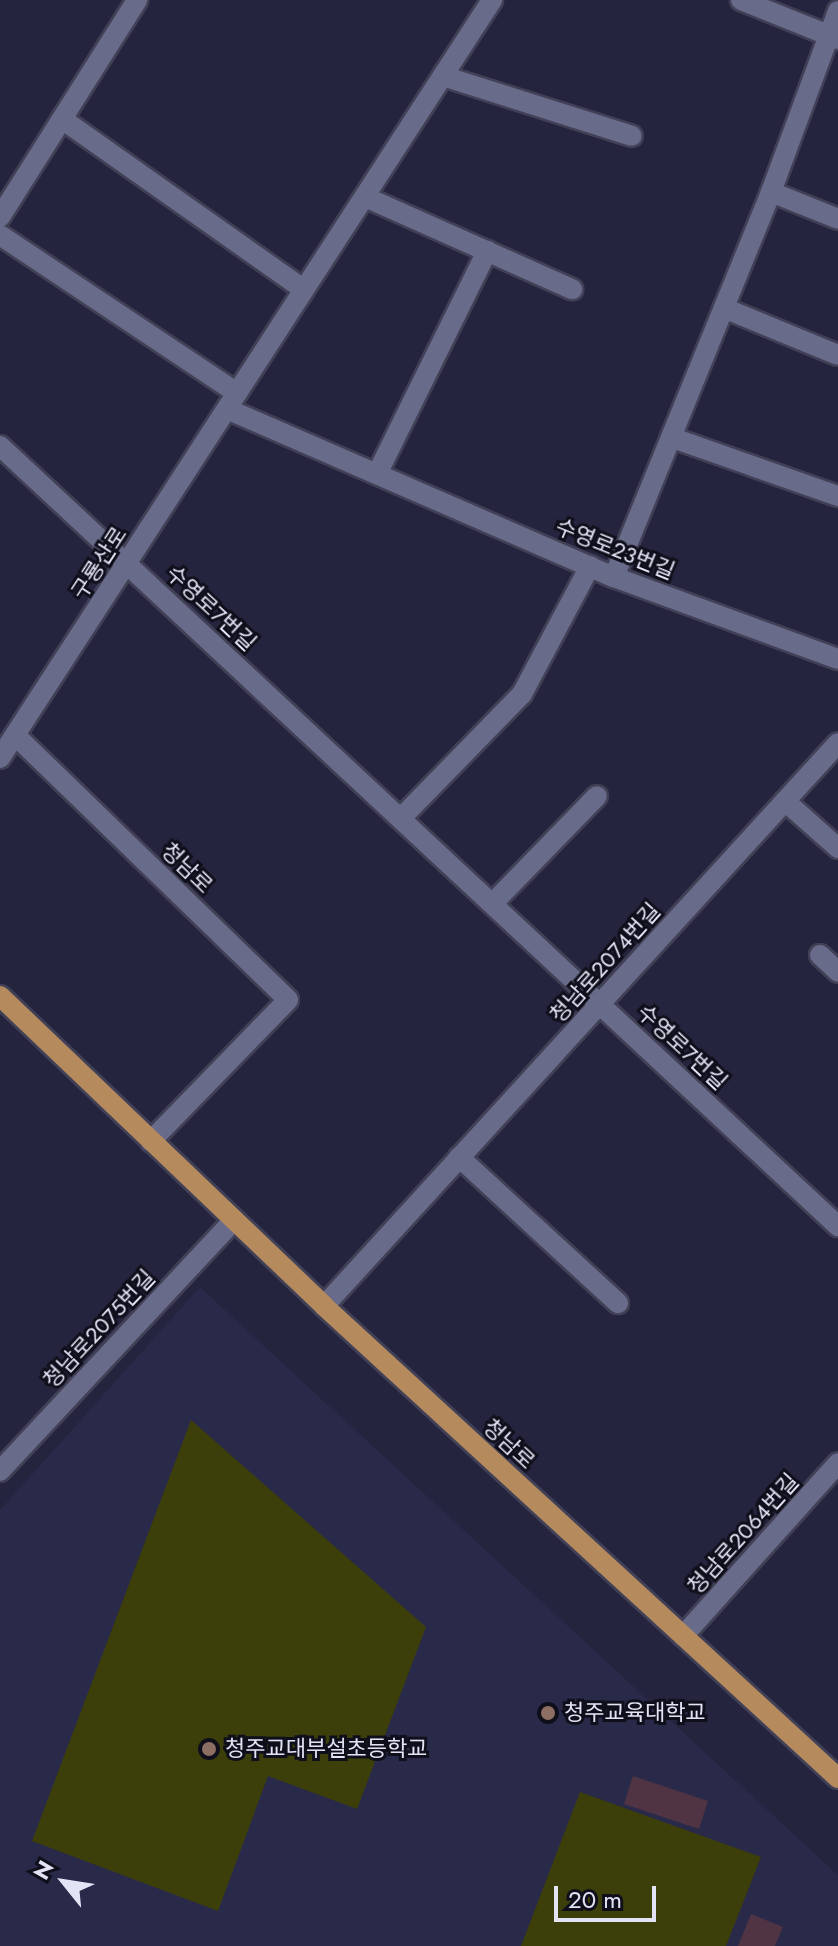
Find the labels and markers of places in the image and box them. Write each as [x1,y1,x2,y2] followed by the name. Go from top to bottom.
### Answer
[564,1700,706,1726] place label: 청주교육대학교
[539,1704,557,1722] marker: 청주교육대학교
[225,1736,427,1762] place label: 청주교대부설초등학교
[200,1740,218,1758] marker: 청주교대부설초등학교

